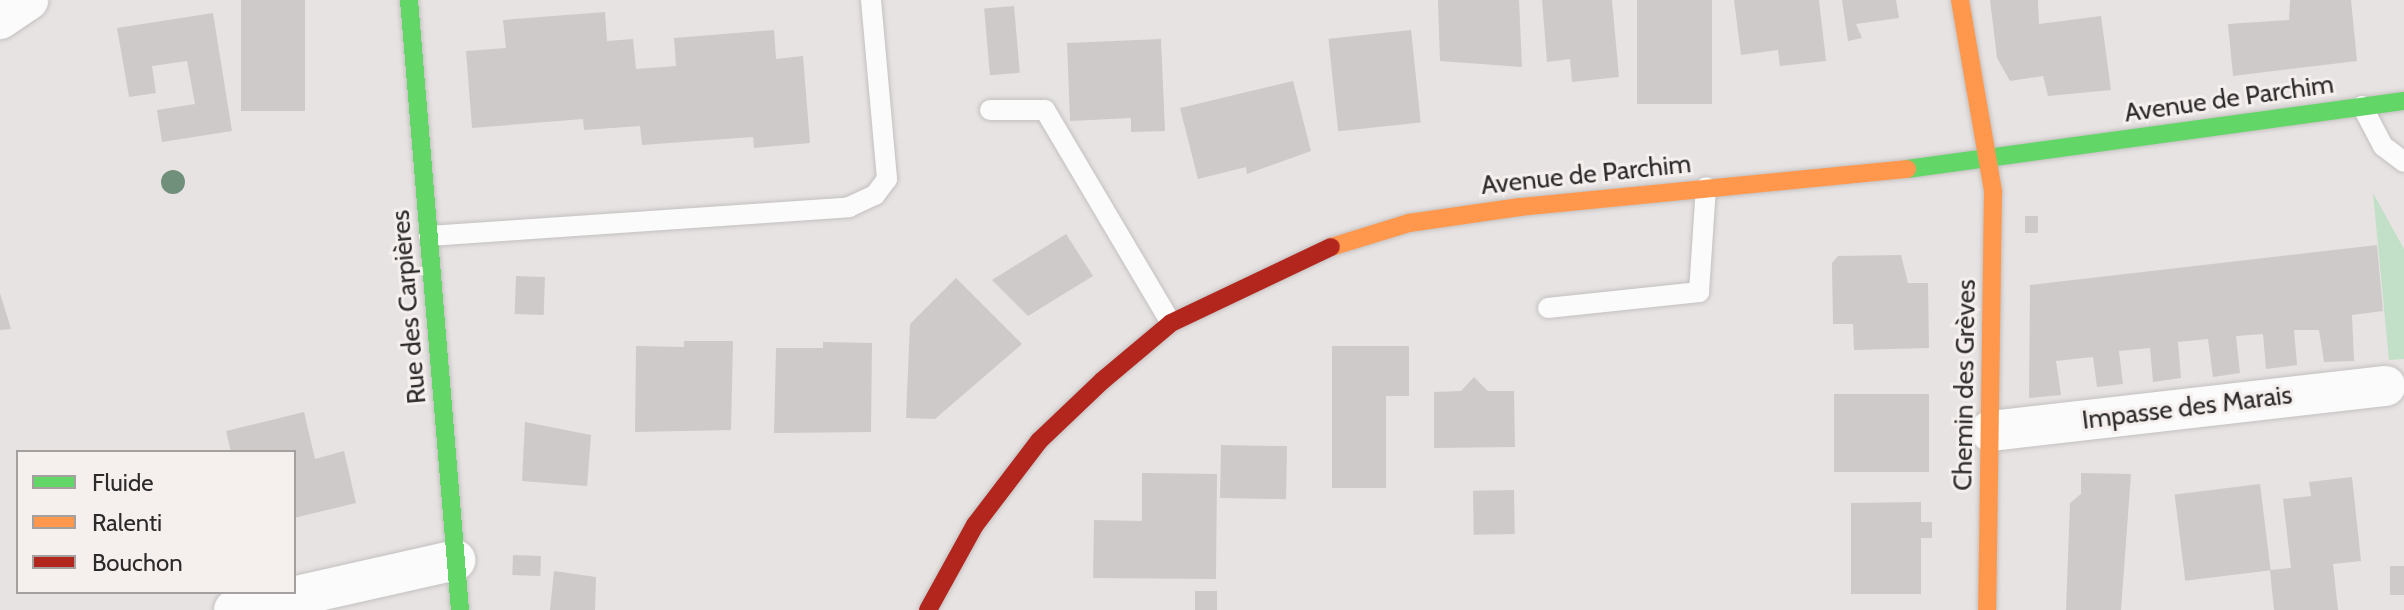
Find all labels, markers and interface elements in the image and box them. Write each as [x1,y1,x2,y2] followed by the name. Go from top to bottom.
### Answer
[2122,69,2336,129] street label: Avenue de Parchim
[1479,148,1693,202] street label: Avenue de Parchim
[385,209,433,405] street label: Rue des Carpières
[1948,279,1982,491] street label: Chemin des Grèves
[2080,380,2294,436] street label: Impasse des Marais
[16,450,296,594] legend
[92,468,154,497] text: Fluide
[92,508,162,537] text: Ralenti
[92,548,183,577] text: Bouchon

